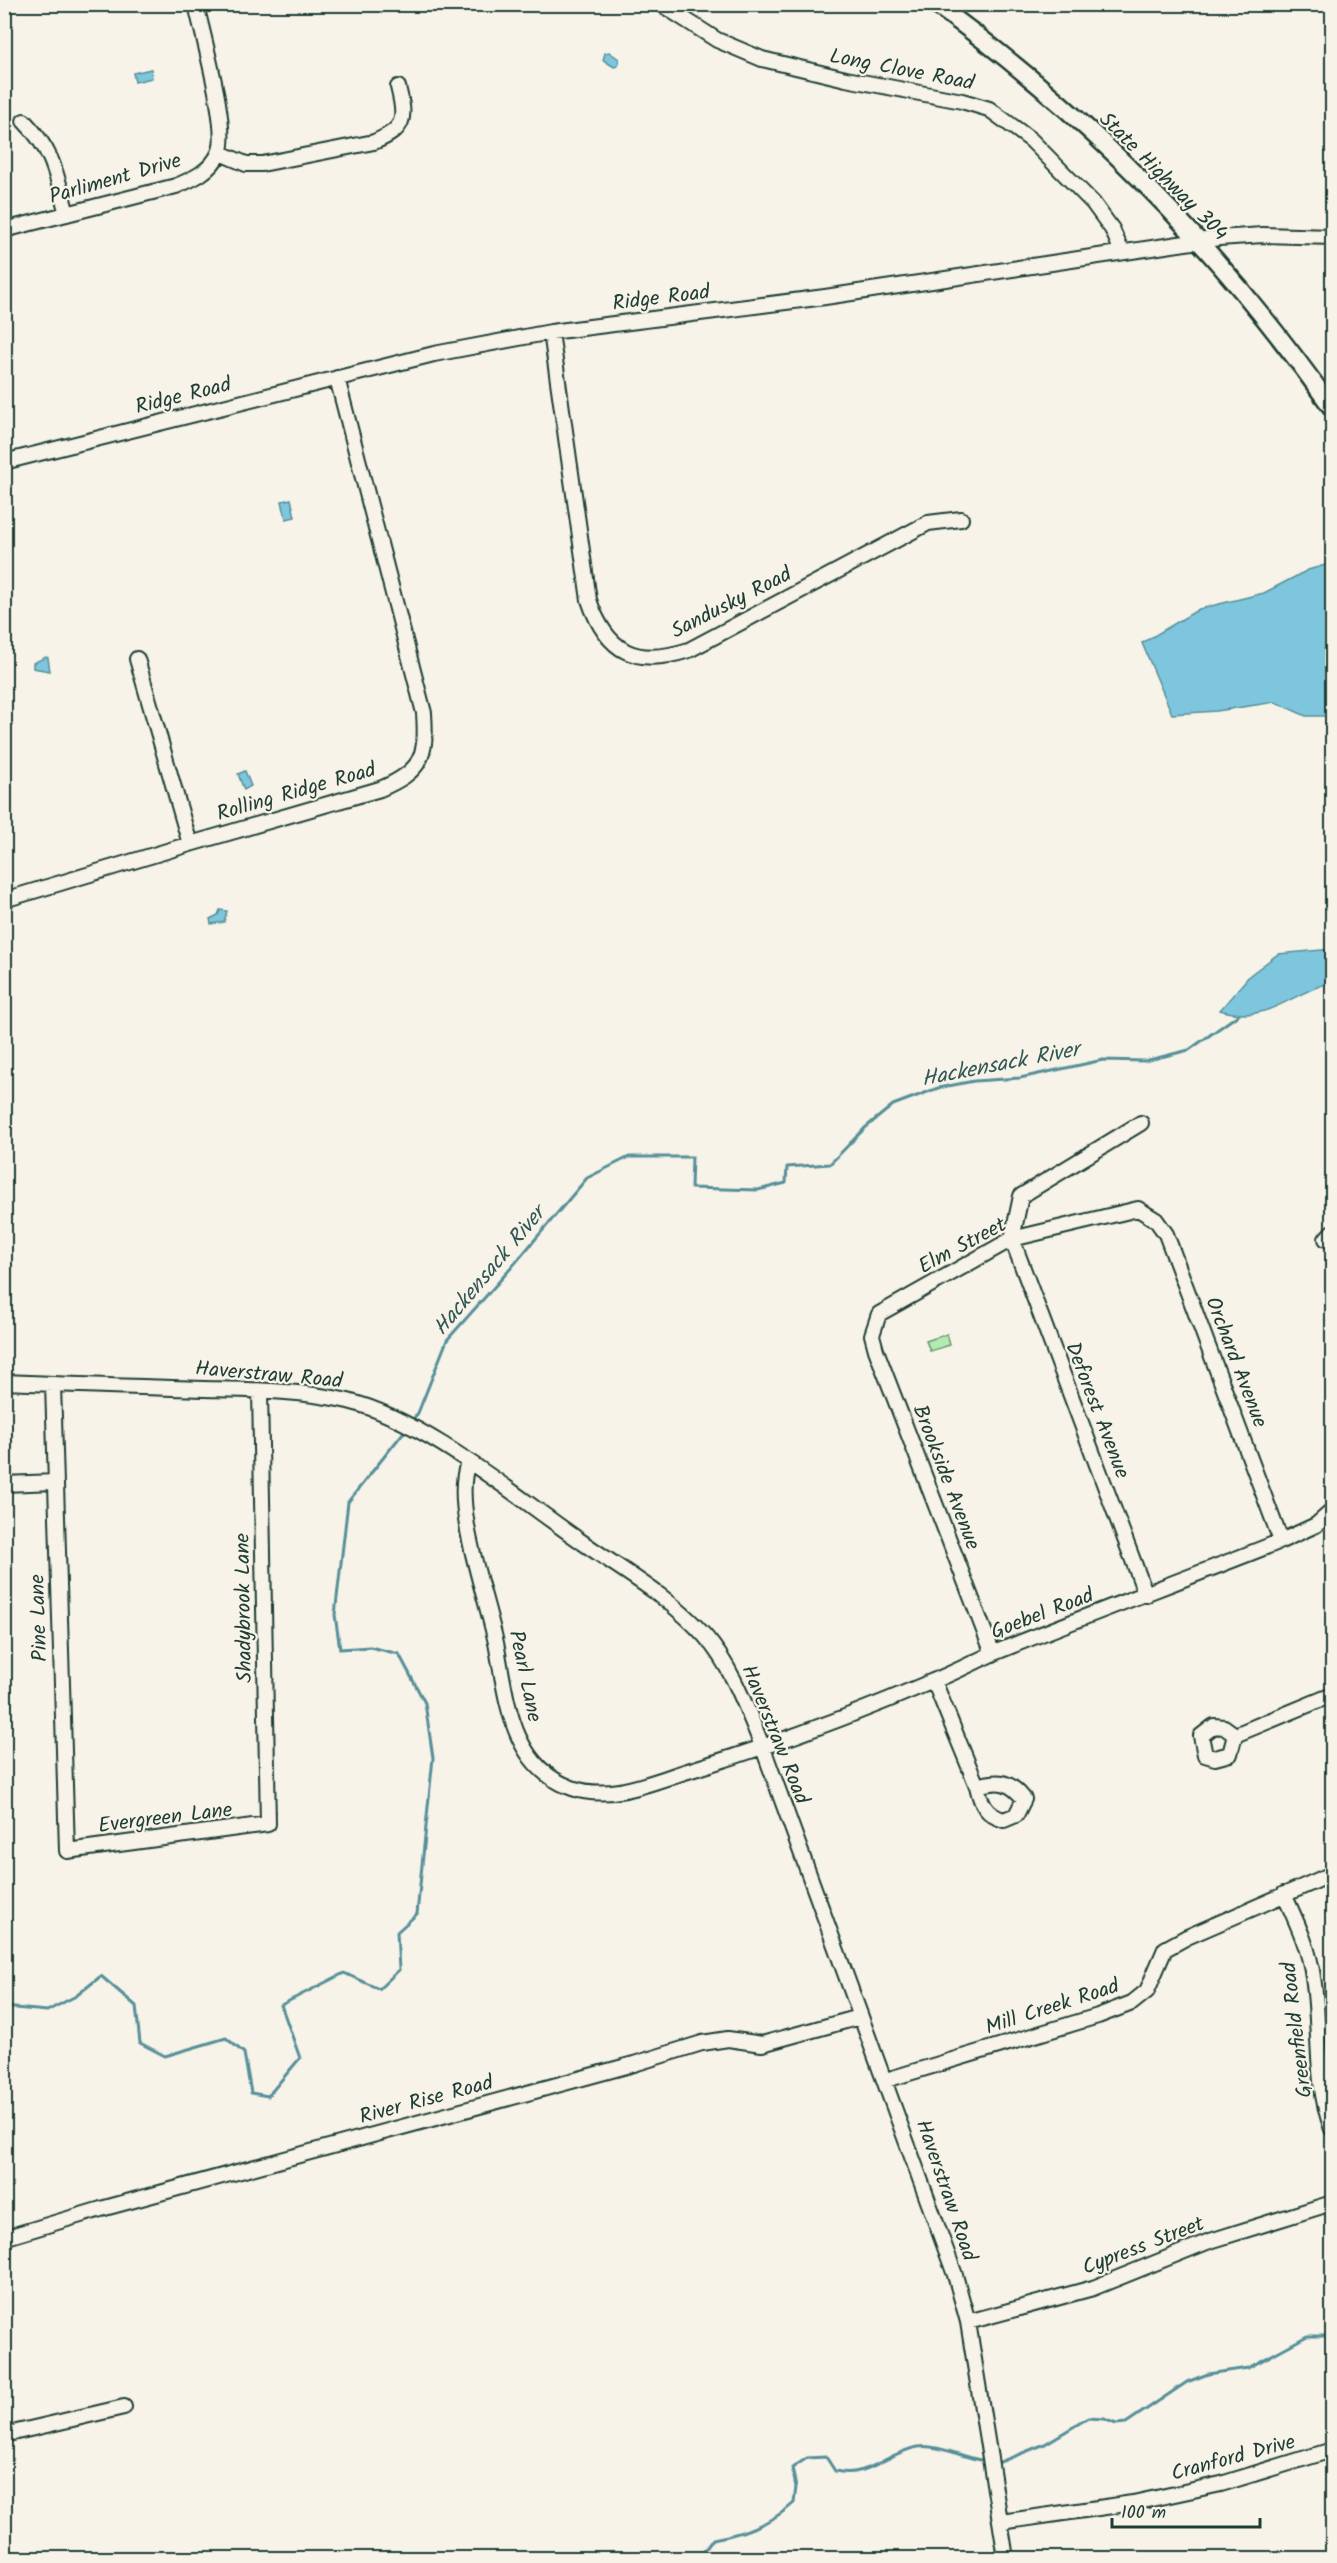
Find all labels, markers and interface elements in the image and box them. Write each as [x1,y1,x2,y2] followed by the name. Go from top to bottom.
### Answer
[827,40,977,101] street label: Long Clove Road
[1091,105,1235,249] street label: State Highway 304
[45,145,186,214] street label: Parliment Drive
[611,276,712,321] street label: Ridge Road
[132,369,235,424] street label: Ridge Road
[665,558,798,648] street label: Sandusky Road
[213,754,380,831] street label: Rolling Ridge Road
[919,1032,1087,1098] water label: Hackensack River
[425,1195,558,1344] water label: Hackensack River
[913,1209,1014,1283] street label: Elm Street
[1195,1292,1276,1433] street label: Orchard Avenue
[1055,1337,1138,1484] street label: Deforest Avenue
[194,1353,344,1398] street label: Haverstraw Road
[903,1400,989,1556] street label: Brookside Avenue
[227,1532,262,1683] street label: Shadybrook Lane
[21,1573,58,1662] street label: Pine Lane
[986,1579,1099,1649] street label: Goebel Road
[499,1627,550,1726] street label: Pearl Lane
[732,1660,818,1810] street label: Haverstraw Road
[96,1794,235,1843] street label: Evergreen Lane
[1273,1960,1322,2100] street label: Greenfield Road
[981,1970,1124,2045] street label: Mill Creek Road
[356,2067,497,2134] street label: River Rise Road
[906,2115,985,2266] street label: Haverstraw Road
[1078,2208,1210,2285] street label: Cypress Street
[1167,2426,1300,2491] street label: Cranford Drive
[1112,2491,1260,2529] scale bar
[1121,2499,1166,2528] text: 100 m

